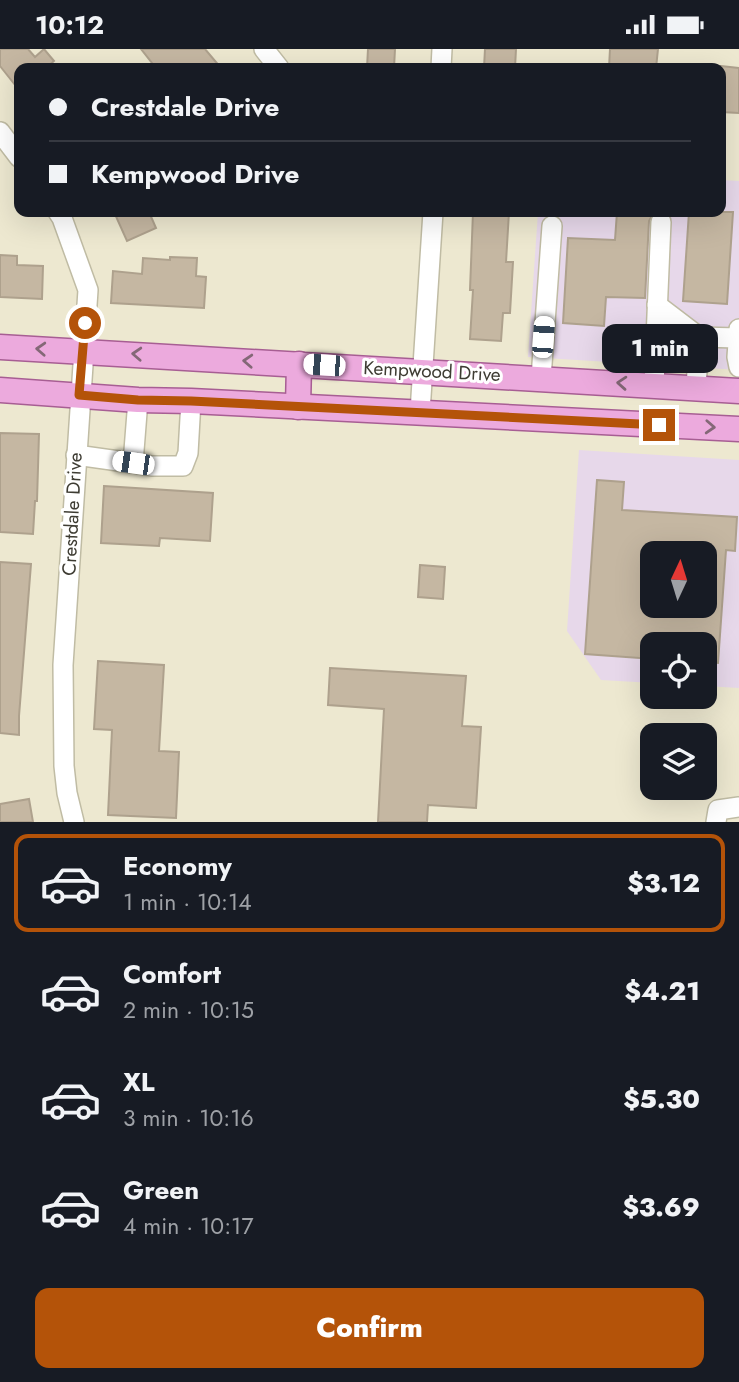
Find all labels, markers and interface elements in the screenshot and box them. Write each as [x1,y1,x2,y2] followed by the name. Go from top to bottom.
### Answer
[35,6,104,44] text: 10:12
[91,88,279,126] text: Crestdale Drive
[91,155,299,193] text: Kempwood Drive
[69,307,101,339] route start
[532,315,555,359] car
[601,323,717,373] callout: 1 min
[631,331,689,365] text: 1 min
[36,342,47,357] one-way arrow
[131,347,142,362] one-way arrow
[303,353,346,377] car
[242,354,253,369] one-way arrow
[363,354,502,388] street label: Kempwood Drive
[616,375,627,390] one-way arrow
[643,409,675,441] route end
[705,420,716,435] one-way arrow
[111,450,156,476] car
[55,452,89,576] street label: Crestdale Drive
[640,541,718,618] north arrow
[640,541,717,800] map controls
[640,632,717,709] button: locate
[640,723,717,800] button: layers
[123,847,232,885] text: Economy
[39,852,102,915] icon: car
[627,864,700,902] text: $3.12
[123,885,252,919] text: 1 min · 10:14
[123,955,221,993] text: Comfort
[39,960,102,1023] icon: car
[624,972,700,1010] text: $4.21
[123,993,254,1027] text: 2 min · 10:15
[123,1063,155,1101] text: XL
[39,1068,102,1131] icon: car
[623,1080,700,1118] text: $5.30
[123,1101,254,1135] text: 3 min · 10:16
[123,1171,199,1209] text: Green
[39,1176,102,1239] icon: car
[622,1188,700,1226] text: $3.69
[123,1209,253,1243] text: 4 min · 10:17
[35,1288,704,1368] button: Confirm

